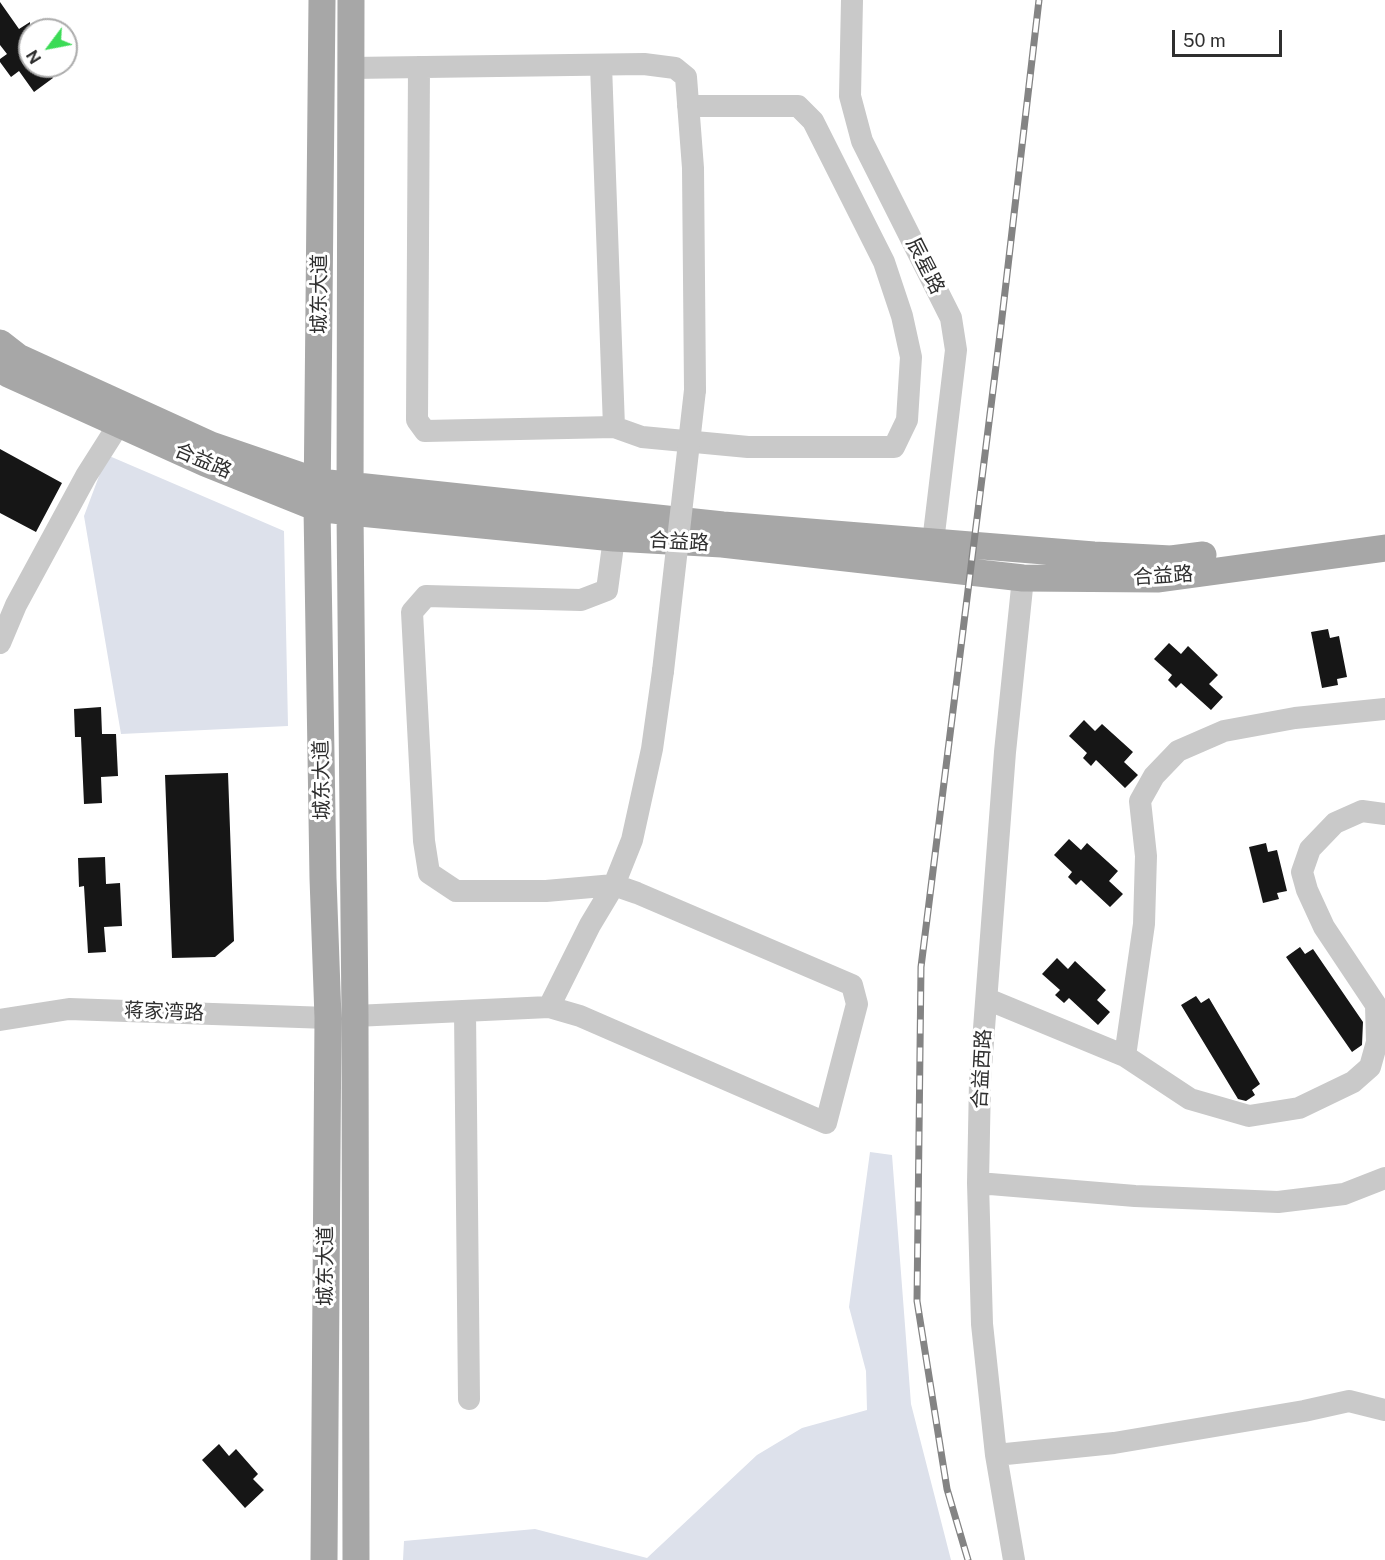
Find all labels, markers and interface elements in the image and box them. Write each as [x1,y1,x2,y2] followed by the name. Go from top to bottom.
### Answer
[18,18,78,78] north arrow
[1175,18,1284,56] scale bar
[1183,30,1226,51] text: 50 m
[23,46,45,67] text: N
[901,234,949,298] street label: 辰星路
[308,254,332,334] street label: 城东大道
[171,438,235,484] street label: 合益路
[648,528,710,556] street label: 合益路
[1132,562,1194,590] street label: 合益路
[309,740,335,820] street label: 城东大道
[124,999,204,1025] street label: 蒋家湾路
[968,1028,996,1110] street label: 合益西路
[314,1226,338,1306] street label: 城东大道

